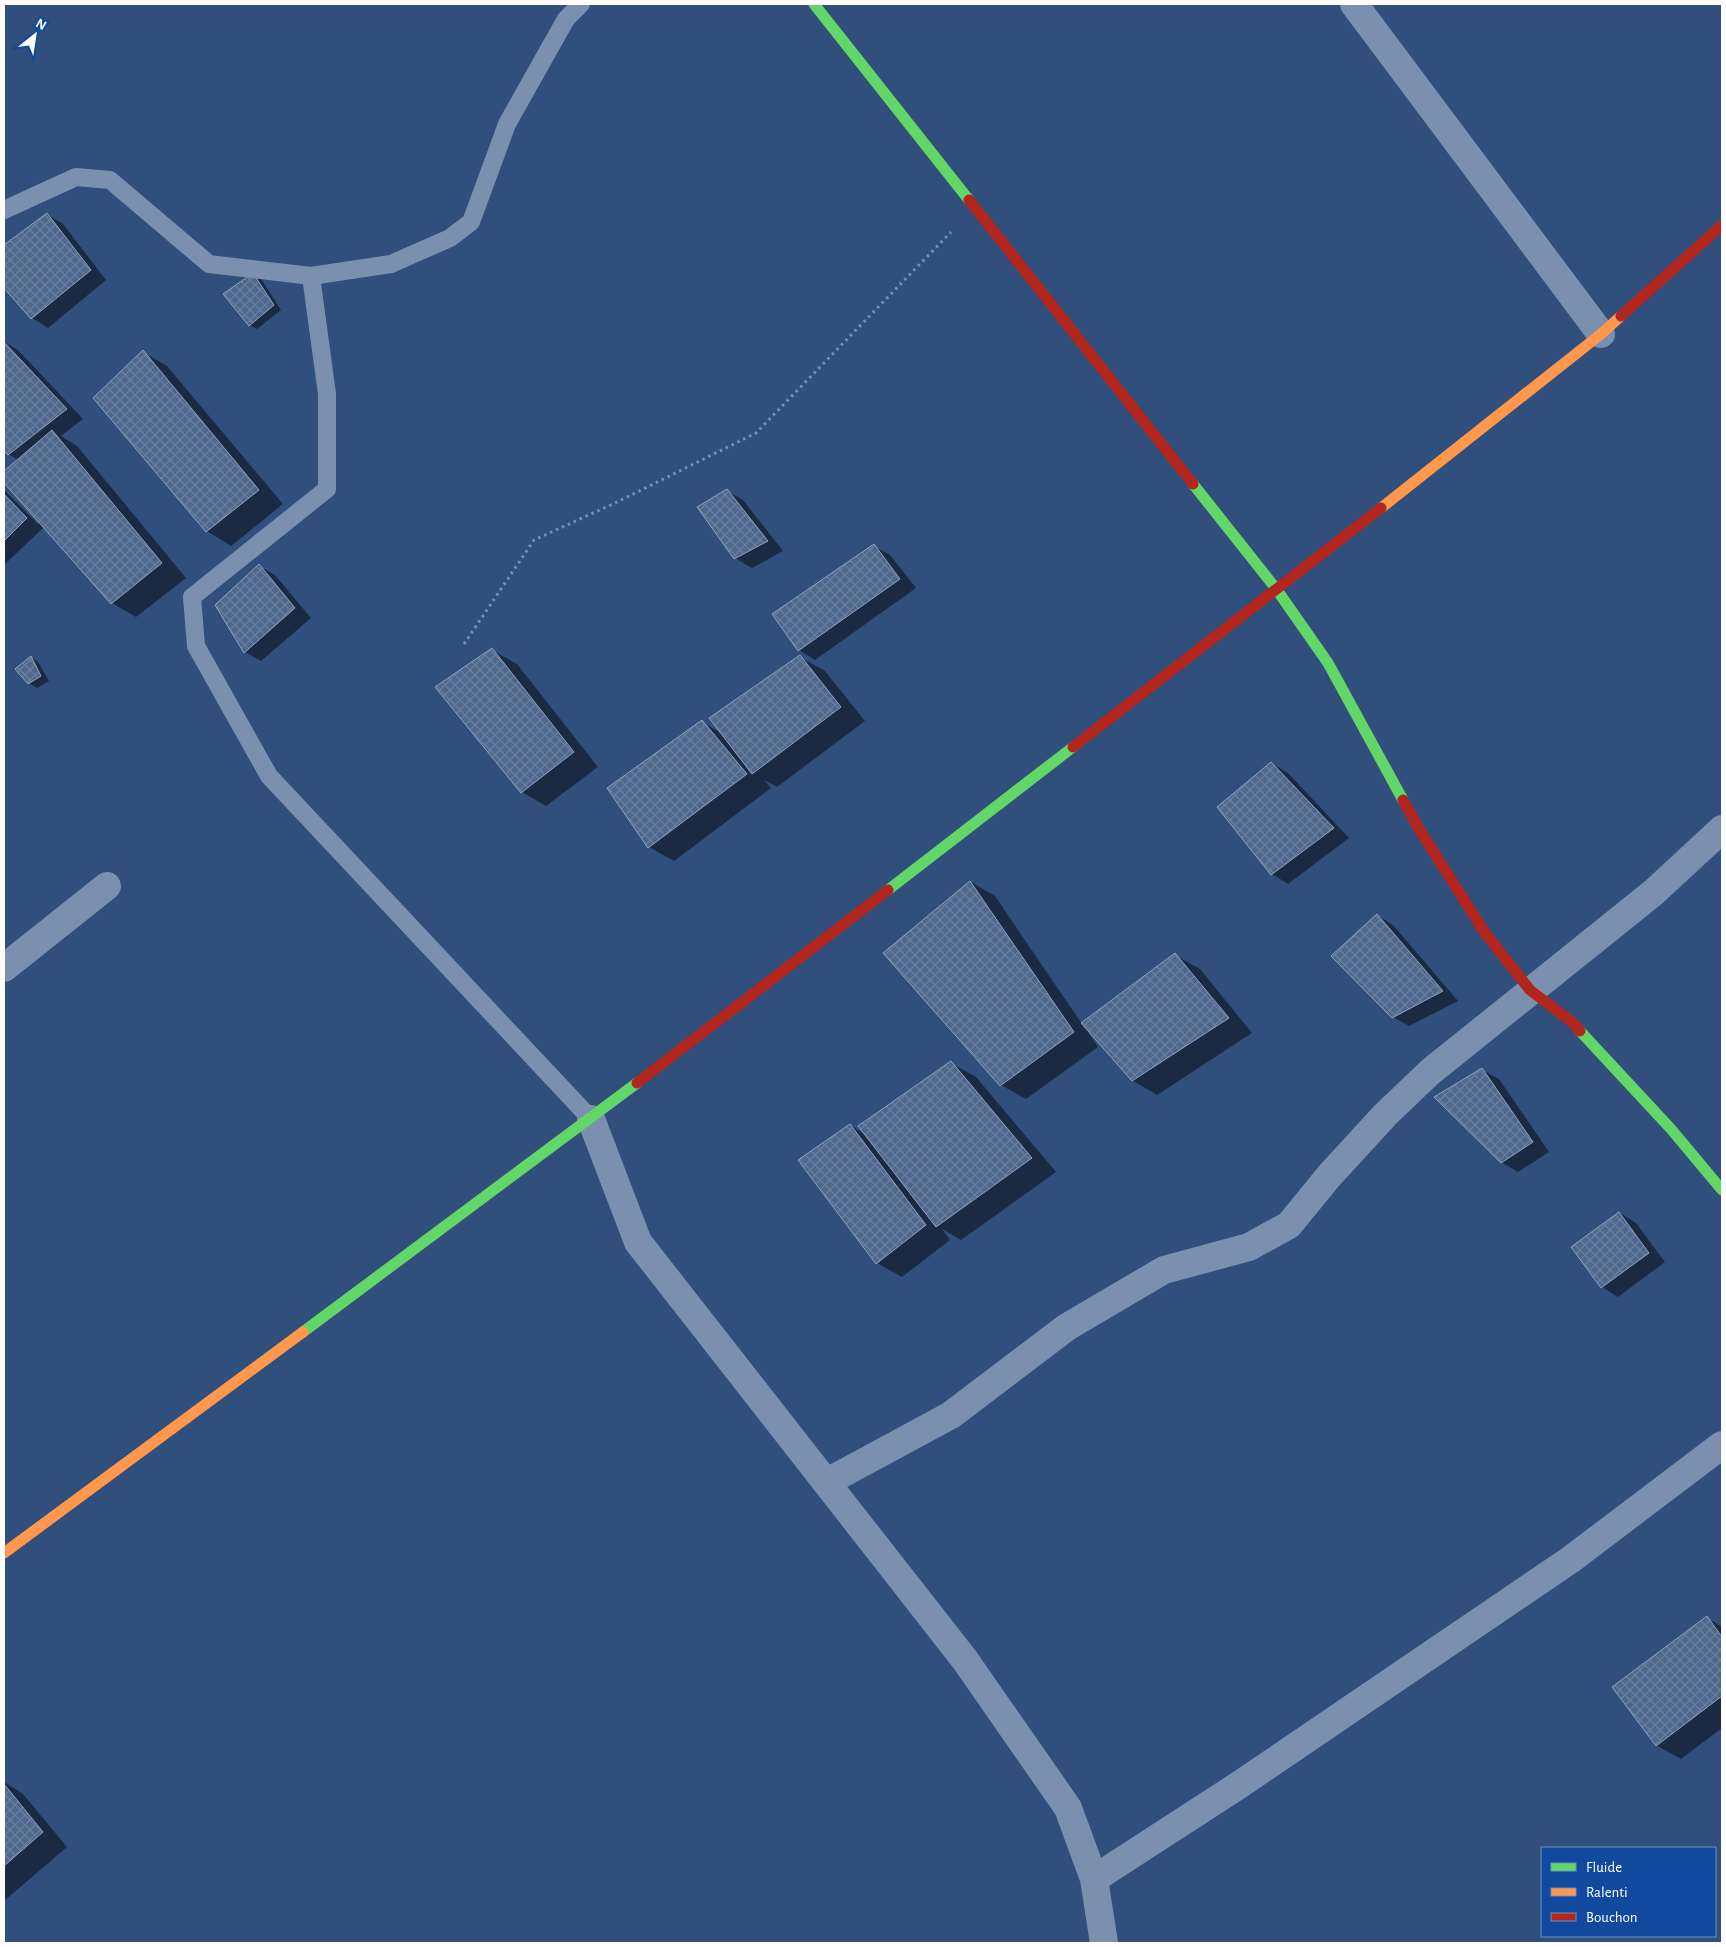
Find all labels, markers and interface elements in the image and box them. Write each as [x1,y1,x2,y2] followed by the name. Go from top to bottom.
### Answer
[10,10,60,60] north arrow
[33,16,49,33] text: N
[1541,1847,1716,1937] legend
[1586,1860,1622,1875] text: Fluide
[1586,1885,1628,1900] text: Ralenti
[1586,1910,1637,1925] text: Bouchon

